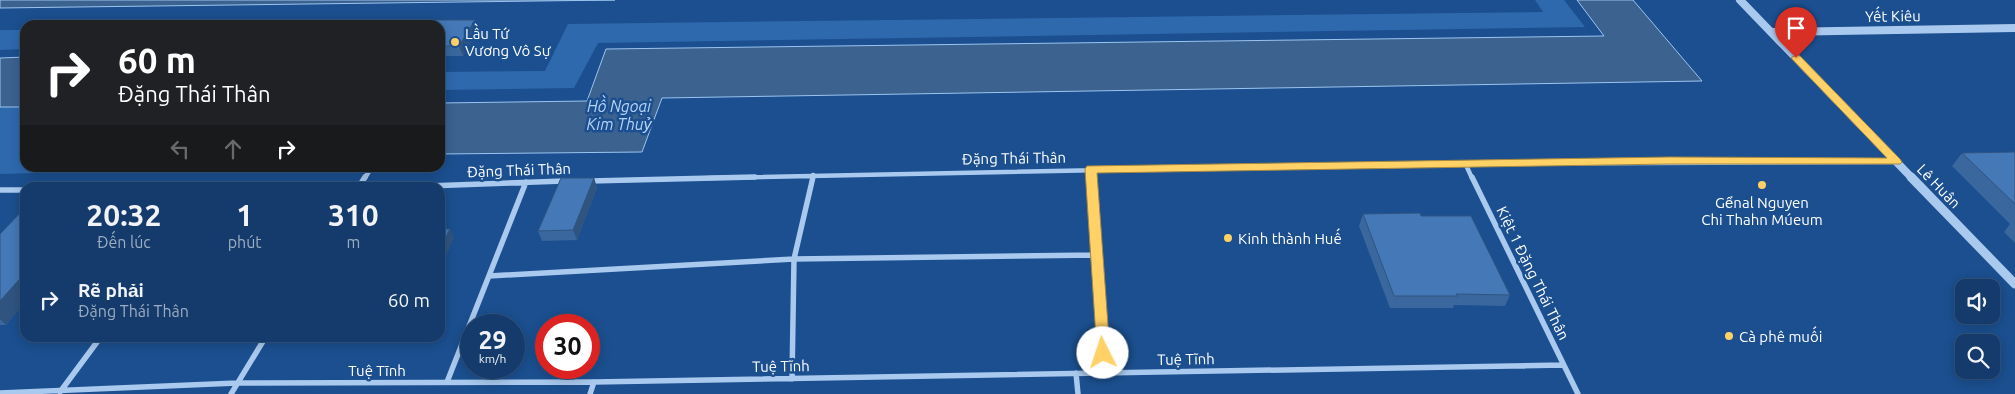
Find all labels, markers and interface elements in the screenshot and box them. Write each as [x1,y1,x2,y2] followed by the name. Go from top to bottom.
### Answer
[1865,5,1921,25] street label: Yết Kiêu
[1775,7,1817,58] pin
[1782,14,1810,42] icon: arrive
[465,23,552,59] place label: Lầu Tứ Vương Vô Sự
[449,36,461,48] marker: Lầu Tứ Vương Vô Sự
[35,40,100,105] icon: right
[118,40,196,80] text: 60 m
[118,81,271,106] text: Đặng Thái Thân
[586,94,653,133] water label: Hồ Ngoại Kim Thuỷ
[166,135,194,163] icon: left
[219,135,247,163] icon: ahead
[272,135,300,163] icon: right
[962,149,1066,167] street label: Đặng Thái Thân
[467,160,571,180] street label: Đặng Thái Thân
[1914,160,1964,212] street label: Lê Huân
[1756,179,1768,191] marker: Gểnal Nguyen Chi Thahn Múeum
[1701,194,1823,228] place label: Gểnal Nguyen Chi Thahn Múeum
[86,198,161,232] text: 20:32
[236,198,253,232] text: 1
[328,198,379,232] text: 310
[1493,203,1573,343] street label: Kiệt 1 Đặng Thái Thân
[1238,228,1342,247] place label: Kinh thành Huế
[1222,232,1234,244] marker: Kinh thành Huế
[97,233,151,251] text: Đến lúc
[228,233,262,251] text: phút
[346,233,360,251] text: m
[78,279,144,301] text: Rẽ phải
[1955,279,2000,379] map controls
[1955,279,2000,324] button: sound
[35,286,63,314] icon: right
[388,289,430,311] text: 60 m
[78,302,189,320] text: Đặng Thái Thân
[535,314,600,379] speed limit sign: 30
[478,326,507,354] text: 29
[1076,326,1128,378] position arrow
[1739,326,1822,345] place label: Cà phê muối
[1723,330,1735,342] marker: Cà phê muối
[1955,334,2000,379] button: search
[1157,350,1215,368] street label: Tuệ Tĩnh
[479,352,506,365] text: km/h
[752,357,810,375] street label: Tuệ Tĩnh
[348,362,406,379] street label: Tuệ Tĩnh

